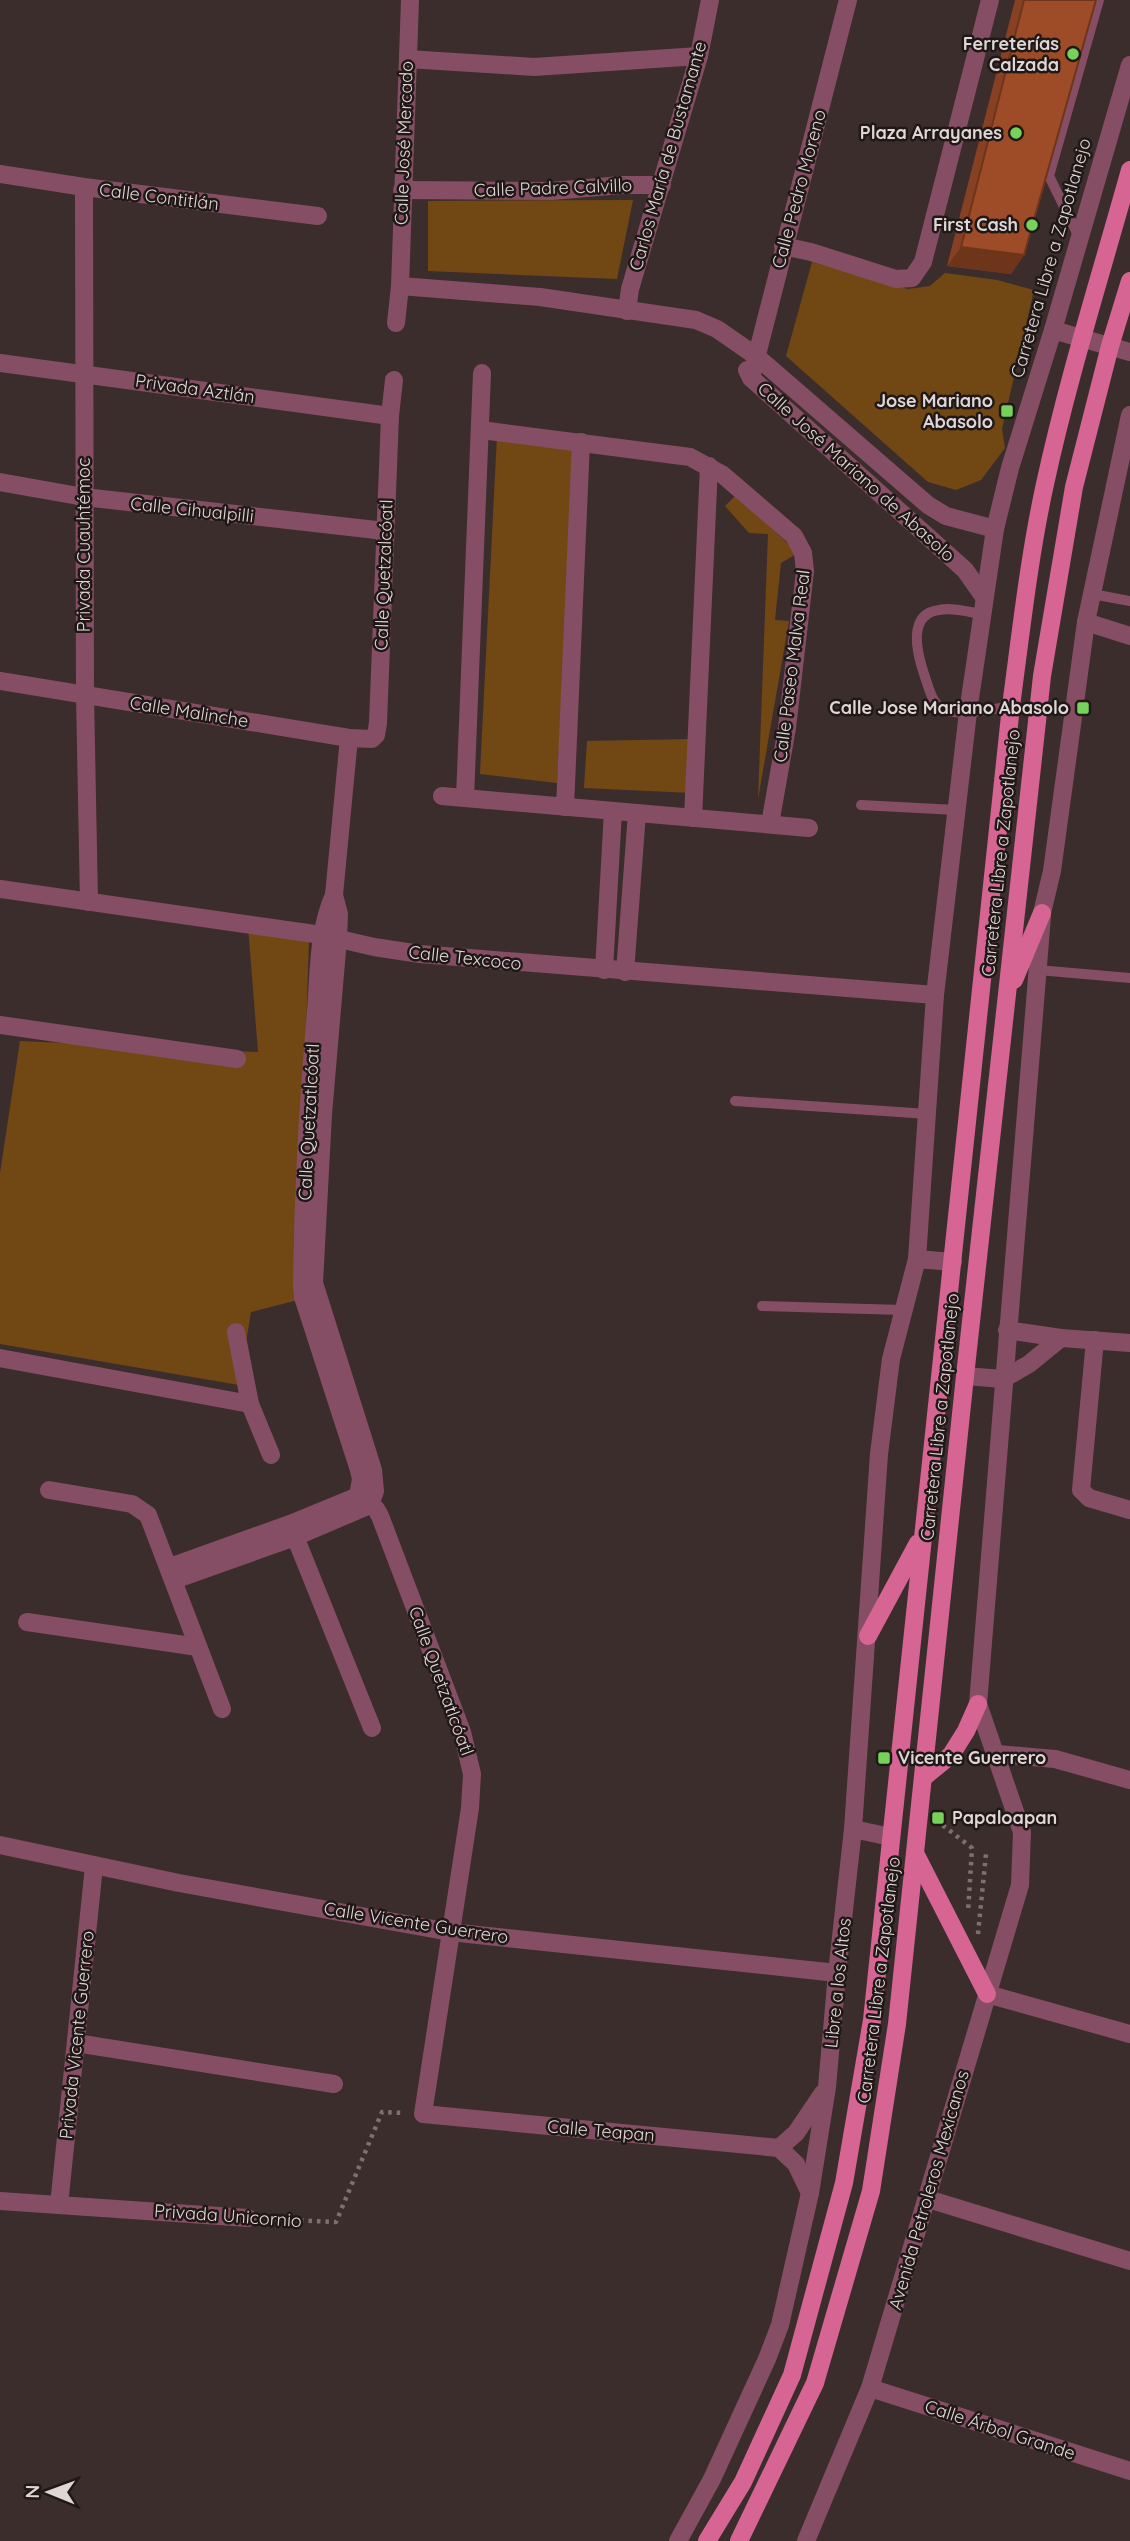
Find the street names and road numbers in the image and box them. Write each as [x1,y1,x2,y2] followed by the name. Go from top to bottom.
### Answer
[624,39,711,273] street label: Carlos María de Bustamante
[389,61,418,225] street label: Calle José Mercado
[766,107,831,271] street label: Calle Pedro Moreno
[1005,135,1096,380] street label: Carretera Libre a Zapotlanejo
[473,173,633,202] street label: Calle Padre Calvillo
[98,178,220,215] street label: Calle Contitlán
[134,369,256,408] street label: Privada Aztlán
[753,377,960,566] street label: Calle José Mariano de Abasolo
[72,458,95,632] street label: Privada Cuauhtémoc
[129,492,255,527] street label: Calle Cihualpilli
[369,499,398,651] street label: Calle Quetzalcóatl
[768,568,815,764] street label: Calle Paseo Malva Real
[128,691,250,732] street label: Calle Malinche
[976,728,1025,978] street label: Carretera Libre a Zapotlanejo
[407,940,523,975] street label: Calle Texcoco
[293,1043,324,1201] street label: Calle Quetzatlcóatl
[915,1292,964,1542] street label: Carretera Libre a Zapotlanejo
[404,1603,479,1759] street label: Calle Quetzatlcóatl
[852,1855,905,2105] street label: Carretera Libre a Zapotlanejo
[322,1897,510,1948] street label: Calle Vicente Guerrero
[819,1917,856,2049] street label: Libre a los Altos
[54,1930,99,2140] street label: Privada Vicente Guerrero
[883,2067,974,2312] street label: Avenida Petroleros Mexicanos
[546,2114,656,2147] street label: Calle Teapan
[153,2199,303,2232] street label: Privada Unicornio
[922,2394,1078,2465] street label: Calle Árbol Grande

